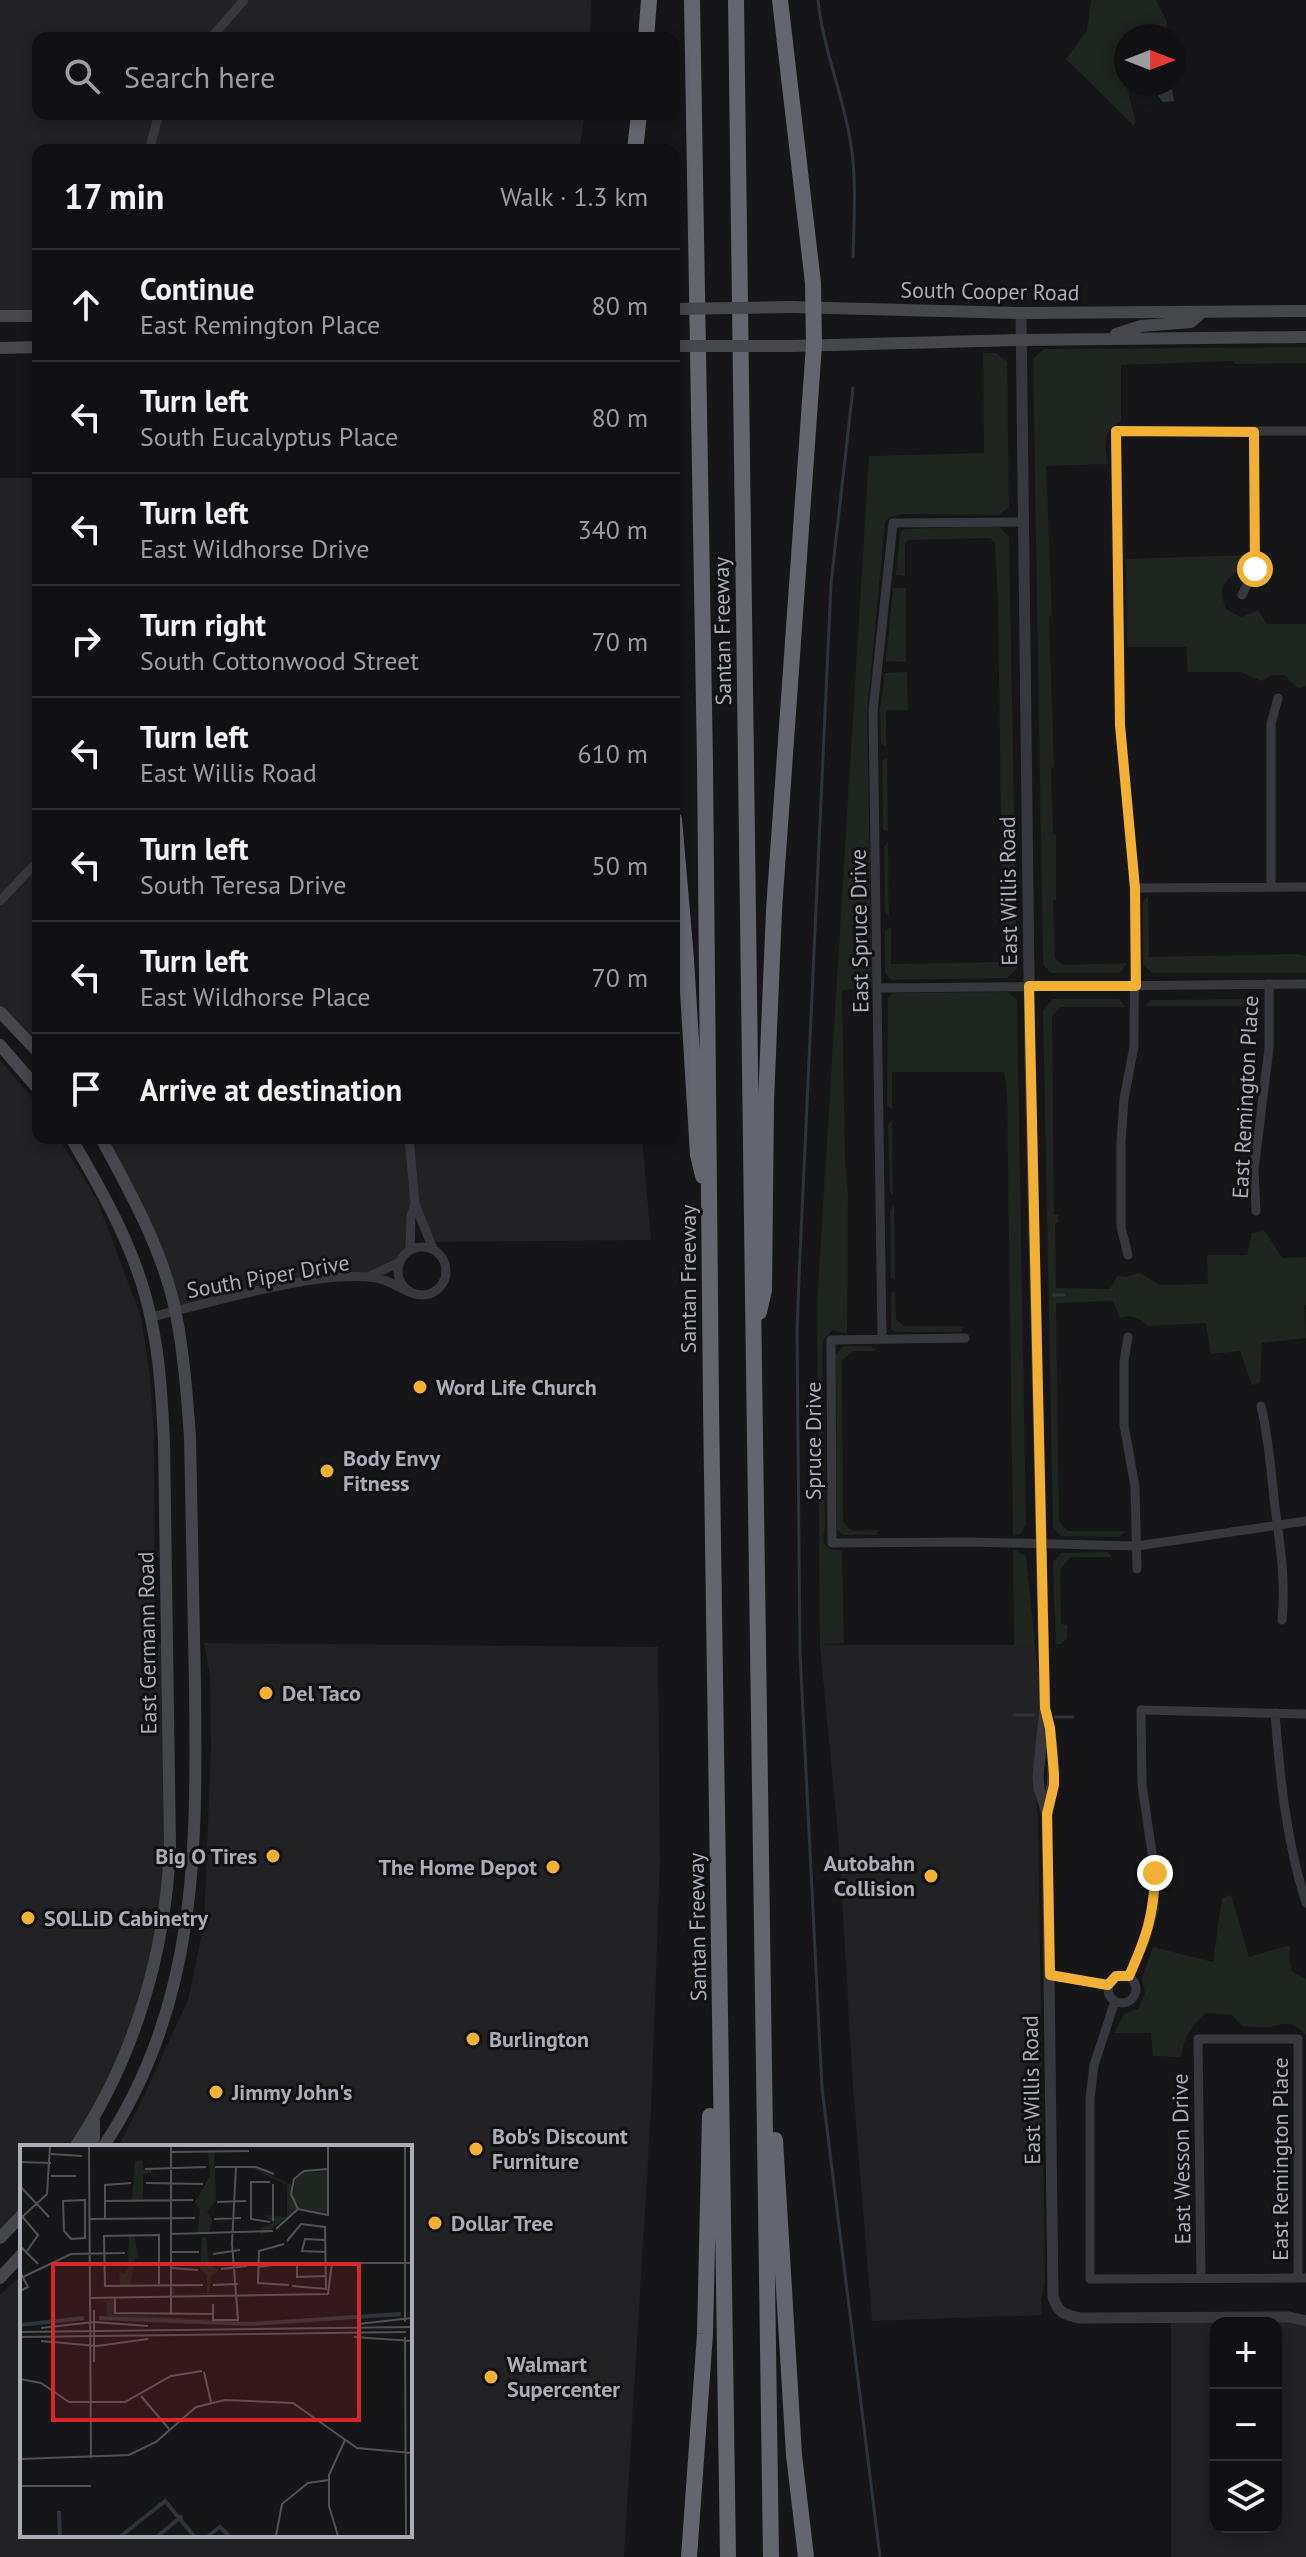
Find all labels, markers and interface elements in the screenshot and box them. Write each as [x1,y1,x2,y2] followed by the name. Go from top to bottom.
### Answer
[1114,24,1186,96] north arrow
[32,32,680,120] search box
[60,54,104,98] icon: search
[124,57,275,96] text: Search here
[64,174,164,218] text: 17 min
[500,180,648,213] text: Walk · 1.3 km
[140,269,254,308] text: Continue
[900,275,1080,307] street label: South Cooper Road
[64,283,108,327] icon: ahead
[592,289,648,322] text: 80 m
[140,308,380,341] text: East Remington Place
[140,381,248,420] text: Turn left
[64,395,108,439] icon: left
[592,401,648,434] text: 80 m
[140,420,398,453] text: South Eucalyptus Place
[140,493,248,532] text: Turn left
[64,507,108,551] icon: left
[577,513,648,546] text: 340 m
[140,532,369,565] text: East Wildhorse Drive
[1237,551,1273,587] route start
[707,556,737,706] street label: Santan Freeway
[140,605,266,644] text: Turn right
[64,619,108,663] icon: right
[592,625,648,658] text: 70 m
[140,644,419,677] text: South Cottonwood Street
[140,717,248,756] text: Turn left
[64,731,108,775] icon: left
[577,737,648,770] text: 610 m
[140,756,317,789] text: East Willis Road
[993,816,1023,966] street label: East Willis Road
[140,829,248,868] text: Turn left
[64,843,108,887] icon: left
[592,849,648,882] text: 50 m
[844,849,874,1013] street label: East Spruce Drive
[140,868,346,901] text: South Teresa Drive
[140,941,248,980] text: Turn left
[64,955,108,999] icon: left
[592,961,648,994] text: 70 m
[140,980,371,1013] text: East Wildhorse Place
[1226,995,1264,1199] street label: East Remington Place
[64,1067,108,1111] icon: arrive
[140,1070,402,1109] text: Arrive at destination
[674,1204,702,1353] street label: Santan Freeway
[184,1248,352,1304] street label: South Piper Drive
[436,1373,597,1401] place label: Word Life Church
[411,1378,429,1396] marker: Word Life Church
[799,1382,827,1500] street label: Spruce Drive
[343,1444,441,1497] place label: Body Envy Fitness
[318,1462,336,1480] marker: Body Envy Fitness
[131,1551,163,1735] street label: East Germann Road
[282,1679,361,1707] place label: Del Taco
[257,1684,275,1702] marker: Del Taco
[155,1842,257,1870] place label: Big O Tires
[264,1847,282,1865] marker: Big O Tires
[824,1849,915,1902] place label: Autobahn Collision
[682,1852,712,2002] street label: Santan Freeway
[378,1853,537,1881] place label: The Home Depot
[1137,1855,1173,1891] route end
[544,1858,562,1876] marker: The Home Depot
[922,1867,940,1885] marker: Autobahn Collision
[44,1904,208,1932] place label: SOLLiD Cabinetry
[19,1909,37,1927] marker: SOLLiD Cabinetry
[1016,2015,1046,2165] street label: East Willis Road
[489,2025,589,2053] place label: Burlington
[464,2030,482,2048] marker: Burlington
[1266,2057,1294,2261] street label: East Remington Place
[1166,2073,1196,2245] street label: East Wesson Drive
[231,2078,352,2106] place label: Jimmy John's
[207,2083,225,2101] marker: Jimmy John's
[492,2122,628,2175] place label: Bob's Discount Furniture
[467,2140,485,2158] marker: Bob's Discount Furniture
[20,2145,412,2537] inset map
[451,2209,554,2237] place label: Dollar Tree
[426,2214,444,2232] marker: Dollar Tree
[1210,2317,1282,2533] map controls
[1210,2317,1282,2389] button: +
[507,2350,620,2403] place label: Walmart Supercenter
[482,2368,500,2386] marker: Walmart Supercenter
[1210,2389,1282,2461] button: −
[1210,2461,1282,2533] button: layers

